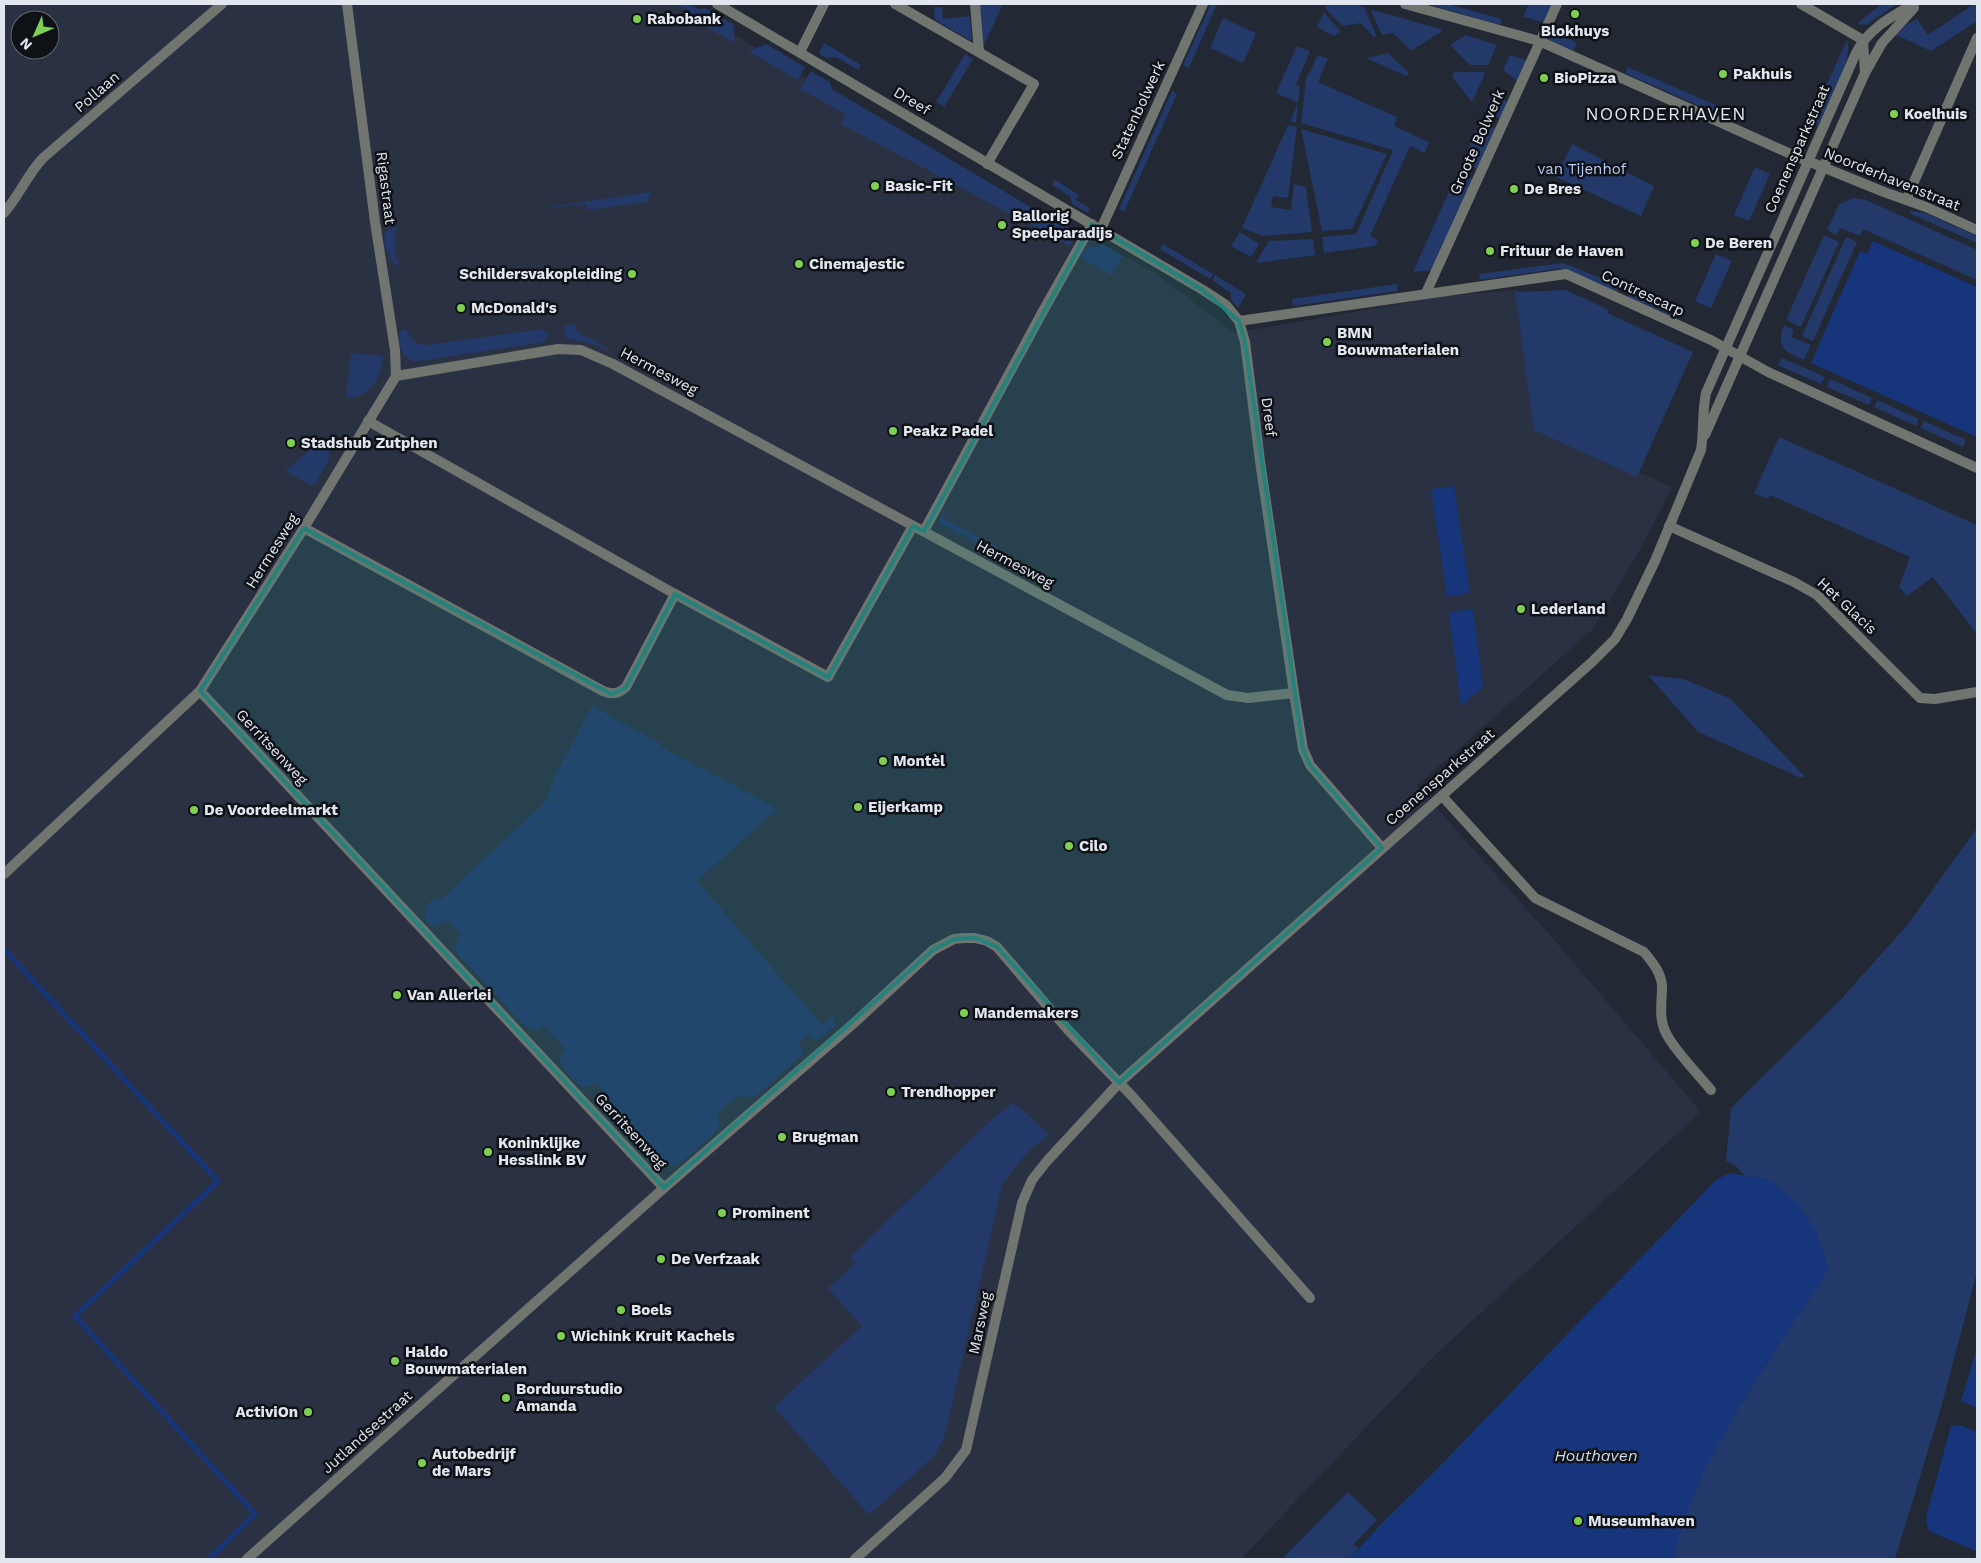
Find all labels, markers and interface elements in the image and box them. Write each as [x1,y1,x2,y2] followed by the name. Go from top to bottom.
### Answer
[1569,8,1581,20] marker: Blokhuys
[10,10,60,60] north arrow
[647,10,722,28] place label: Rabobank
[631,13,643,25] marker: Rabobank
[1541,22,1609,40] place label: Blokhuys
[16,35,35,54] text: N
[1107,57,1169,162] street label: Statenbolwerk
[1733,65,1792,83] place label: Pakhuis
[71,68,123,116] street label: Pollaan
[1717,68,1729,80] marker: Pakhuis
[1554,69,1616,87] place label: BioPizza
[1538,72,1550,84] marker: BioPizza
[1761,81,1834,216] street label: Coenensparkstraat
[890,83,934,119] street label: Dreef
[1446,86,1508,197] street label: Groote Bolwerk
[1586,103,1746,124] district label: NOORDERHAVEN
[1904,105,1967,123] place label: Koelhuis
[1888,108,1900,120] marker: Koelhuis
[1821,143,1963,215] street label: Noorderhavenstraat
[373,150,399,226] street label: Rigastraat
[1538,160,1627,178] park label: van Tijenhof
[885,177,953,195] place label: Basic-Fit
[869,180,881,192] marker: Basic-Fit
[1524,180,1581,198] place label: De Bres
[1508,183,1520,195] marker: De Bres
[1012,207,1112,242] place label: Ballorig Speelparadijs
[996,219,1008,231] marker: Ballorig Speelparadijs
[1705,234,1772,252] place label: De Beren
[1689,237,1701,249] marker: De Beren
[1500,242,1623,260] place label: Frituur de Haven
[1484,245,1496,257] marker: Frituur de Haven
[809,255,905,273] place label: Cinemajestic
[793,258,805,270] marker: Cinemajestic
[459,265,623,283] place label: Schildersvakopleiding
[1599,266,1687,320] street label: Contrescarp
[626,268,638,280] marker: Schildersvakopleiding
[471,299,557,317] place label: McDonald's
[455,302,467,314] marker: McDonald's
[1337,324,1459,359] place label: BMN Bouwmaterialen
[1321,336,1333,348] marker: BMN Bouwmaterialen
[617,343,701,399] street label: Hermesweg
[1258,396,1280,438] street label: Dreef
[903,422,993,440] place label: Peakz Padel
[887,425,899,437] marker: Peakz Padel
[301,434,438,452] place label: Stadshub Zutphen
[285,437,297,449] marker: Stadshub Zutphen
[242,510,302,592] street label: Hermesweg
[973,536,1057,592] street label: Hermesweg
[1813,574,1881,638] street label: Het Glacis
[1531,600,1606,618] place label: Lederland
[1515,603,1527,615] marker: Lederland
[232,705,312,789] street label: Gerritsenweg
[1382,724,1499,829] street label: Coenensparkstraat
[893,752,945,770] place label: Montèl
[877,755,889,767] marker: Montèl
[868,798,943,816] place label: Eijerkamp
[204,801,338,819] place label: De Voordeelmarkt
[852,801,864,813] marker: Eijerkamp
[188,804,200,816] marker: De Voordeelmarkt
[1079,837,1107,855] place label: Cilo
[1063,840,1075,852] marker: Cilo
[407,986,491,1004] place label: Van Allerlei
[391,989,403,1001] marker: Van Allerlei
[974,1004,1078,1022] place label: Mandemakers
[958,1007,970,1019] marker: Mandemakers
[901,1083,996,1101] place label: Trendhopper
[885,1086,897,1098] marker: Trendhopper
[591,1089,671,1173] street label: Gerritsenweg
[792,1128,859,1146] place label: Brugman
[776,1131,788,1143] marker: Brugman
[498,1134,587,1169] place label: Koninklijke Hesslink BV
[482,1146,494,1158] marker: Koninklijke Hesslink BV
[732,1204,810,1222] place label: Prominent
[716,1207,728,1219] marker: Prominent
[671,1250,761,1268] place label: De Verfzaak
[655,1253,667,1265] marker: De Verfzaak
[965,1290,995,1356] street label: Marsweg
[631,1301,672,1319] place label: Boels
[615,1304,627,1316] marker: Boels
[571,1327,735,1345] place label: Wichink Kruit Kachels
[555,1330,567,1342] marker: Wichink Kruit Kachels
[405,1343,527,1378] place label: Haldo Bouwmaterialen
[389,1355,401,1367] marker: Haldo Bouwmaterialen
[516,1380,623,1415] place label: Borduurstudio Amanda
[318,1386,416,1477] street label: Jutlandsestraat
[500,1392,512,1404] marker: Borduurstudio Amanda
[236,1403,298,1421] place label: ActiviOn
[302,1406,314,1418] marker: ActiviOn
[432,1445,517,1480] place label: Autobedrijf de Mars
[1554,1446,1638,1465] water label: Houthaven
[416,1457,428,1469] marker: Autobedrijf de Mars
[1588,1512,1695,1530] place label: Museumhaven
[1572,1515,1584,1527] marker: Museumhaven

